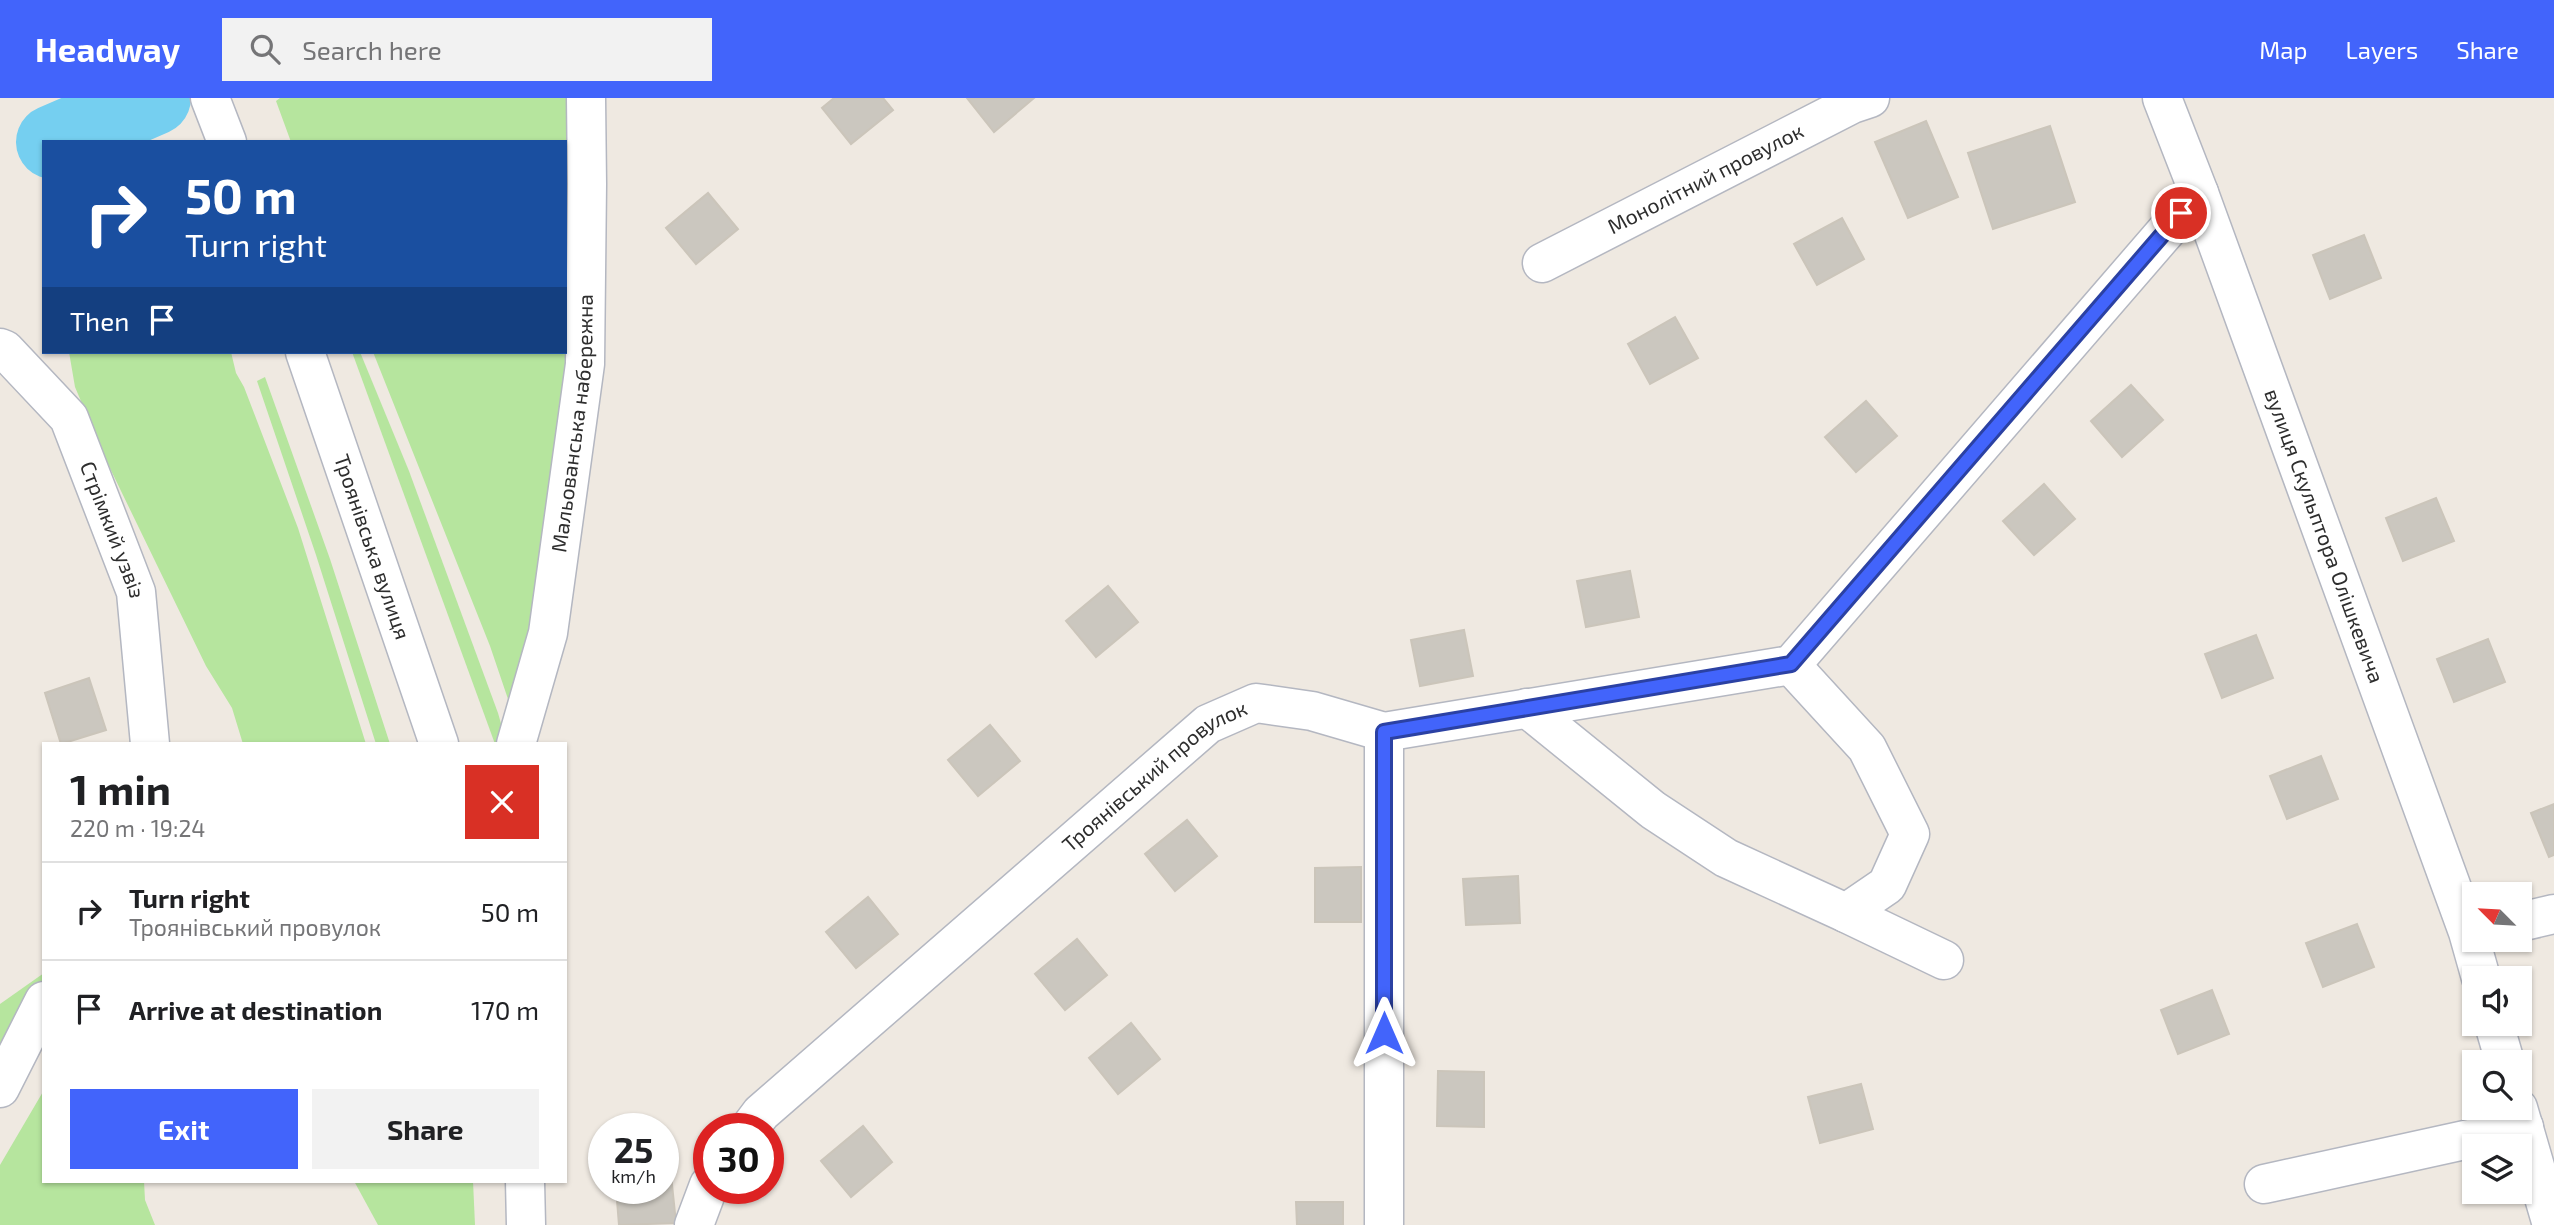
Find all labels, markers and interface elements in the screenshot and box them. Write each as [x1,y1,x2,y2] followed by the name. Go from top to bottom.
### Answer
[222,18,712,81] search box
[35,29,180,69] text: Headway
[246,30,284,68] icon: search
[302,34,442,65] text: Search here
[2259,35,2307,64] text: Map
[2345,35,2418,64] text: Layers
[2456,35,2519,64] text: Share
[1603,117,1807,238] street label: Монолітний провулок
[185,165,297,224] text: 50 m
[70,168,161,259] icon: right
[2151,183,2211,243] pin
[2162,194,2200,232] icon: arrive
[185,225,327,263] text: Turn right
[545,294,597,554] street label: Мальованська набережна
[143,301,181,339] icon: arrive
[70,305,129,336] text: Then
[2260,385,2390,686] street label: вулиця Скульптора Олішкевича
[330,451,416,642] street label: Троянівська вулиця
[76,457,151,599] street label: Стрімкий узвіз
[1056,694,1251,856] street label: Троянівський провулок
[70,763,171,813] text: 1 min
[465,765,539,839] button: close
[70,814,206,842] text: 220 m · 19:24
[129,882,250,913] text: Turn right
[2462,882,2532,952] north arrow
[2462,882,2532,1204] map controls
[70,892,108,930] icon: right
[481,896,539,927] text: 50 m
[129,913,381,941] text: Троянівський провулок
[2462,966,2532,1036] button: sound
[70,990,108,1028] icon: arrive
[129,994,382,1025] text: Arrive at destination
[471,994,539,1025] text: 170 m
[1347,996,1421,1070] position arrow
[2462,1050,2532,1120] button: search
[70,1089,298,1169] button: Exit
[312,1089,539,1169] button: Share
[693,1113,784,1204] speed limit sign: 30
[614,1128,653,1170] text: 25
[2462,1134,2532,1204] button: layers
[611,1165,656,1187] text: km/h

